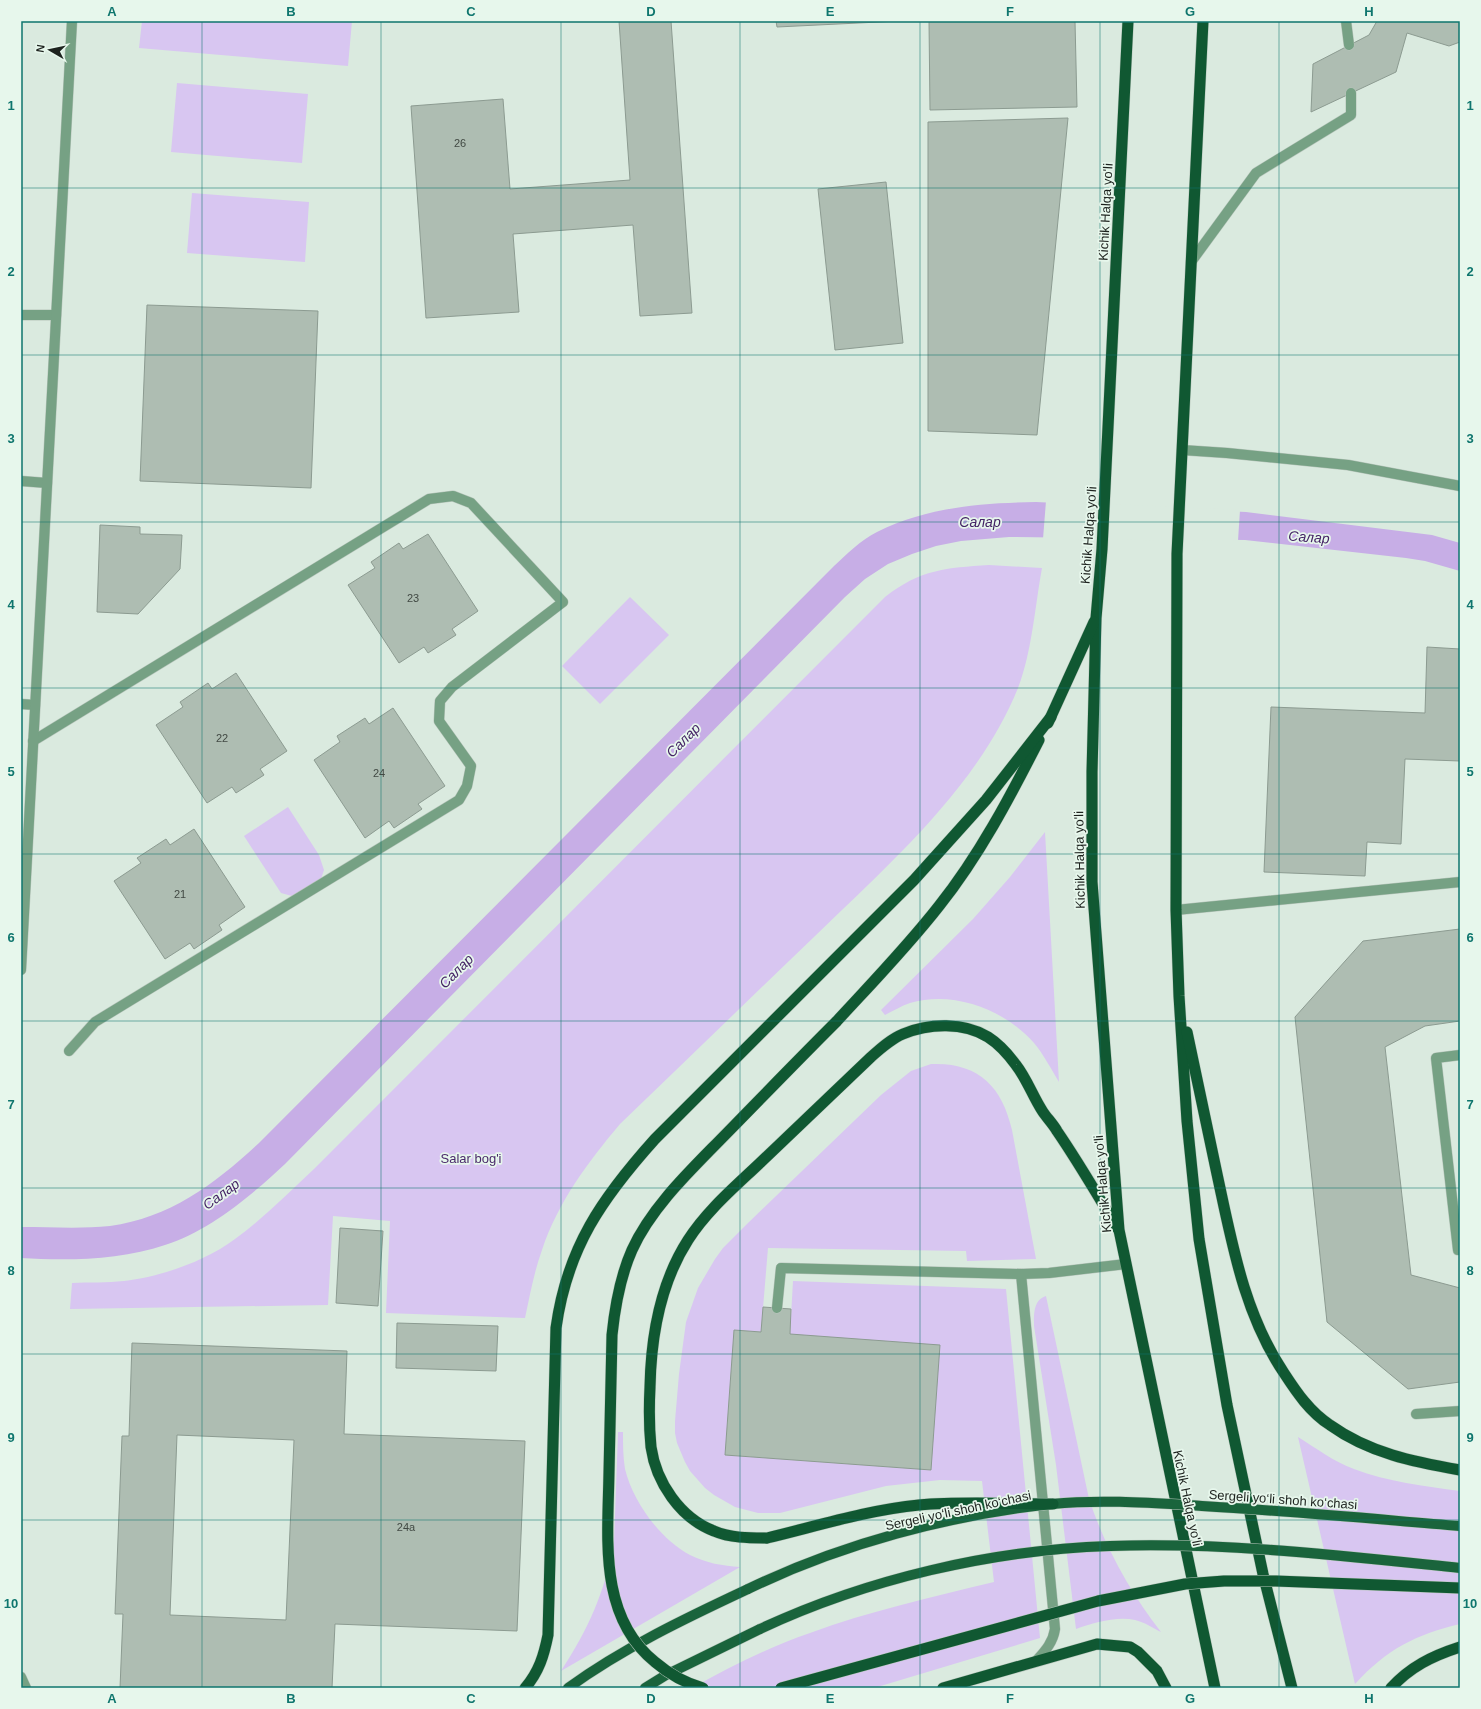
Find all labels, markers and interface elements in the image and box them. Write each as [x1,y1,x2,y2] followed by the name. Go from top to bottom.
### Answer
[107,4,117,19] text: A
[286,4,296,19] text: B
[466,4,476,19] text: C
[646,4,656,19] text: D
[826,4,835,19] text: E
[1006,4,1014,19] text: F
[1185,4,1195,19] text: G
[1364,4,1374,19] text: H
[30,30,70,70] north arrow
[34,44,47,53] text: N
[7,98,15,113] text: 1
[1466,98,1474,113] text: 1
[454,137,466,149] house number: 26
[1095,163,1116,261] street label: Kichik Halqa yo'li
[7,264,15,279] text: 2
[1466,264,1474,279] text: 2
[7,431,15,446] text: 3
[1466,431,1474,446] text: 3
[1078,486,1099,584] street label: Kichik Halqa yo'li
[959,514,1001,530] water label: Салар
[1288,528,1330,546] water label: Салар
[407,592,419,604] house number: 23
[7,597,15,612] text: 4
[1466,597,1474,612] text: 4
[663,720,703,760] water label: Салар
[216,732,228,744] house number: 22
[7,764,15,779] text: 5
[1466,764,1474,779] text: 5
[373,767,385,779] house number: 24
[1071,811,1088,909] street label: Kichik Halqa yo'li
[174,888,186,900] house number: 21
[7,930,15,945] text: 6
[1466,930,1474,945] text: 6
[436,951,476,991] water label: Салар
[7,1097,15,1112] text: 7
[1466,1097,1474,1112] text: 7
[1091,1134,1114,1233] street label: Kichik Halqa yo'li
[440,1151,502,1166] park label: Salar bog'i
[200,1175,243,1213] water label: Салар
[7,1263,15,1278] text: 8
[1466,1263,1474,1278] text: 8
[7,1430,15,1445] text: 9
[1466,1430,1474,1445] text: 9
[1170,1449,1205,1548] street label: Kichik Halqa yo'li
[1208,1487,1358,1512] street label: Sergeli yo‘li shoh ko‘chasi
[884,1488,1033,1533] street label: Sergeli yo‘li shoh ko‘chasi
[397,1521,416,1533] house number: 24а
[4,1596,18,1611] text: 10
[1463,1596,1477,1611] text: 10
[107,1691,117,1706] text: A
[286,1691,296,1706] text: B
[466,1691,476,1706] text: C
[646,1691,656,1706] text: D
[826,1691,835,1706] text: E
[1006,1691,1014,1706] text: F
[1185,1691,1195,1706] text: G
[1364,1691,1374,1706] text: H

